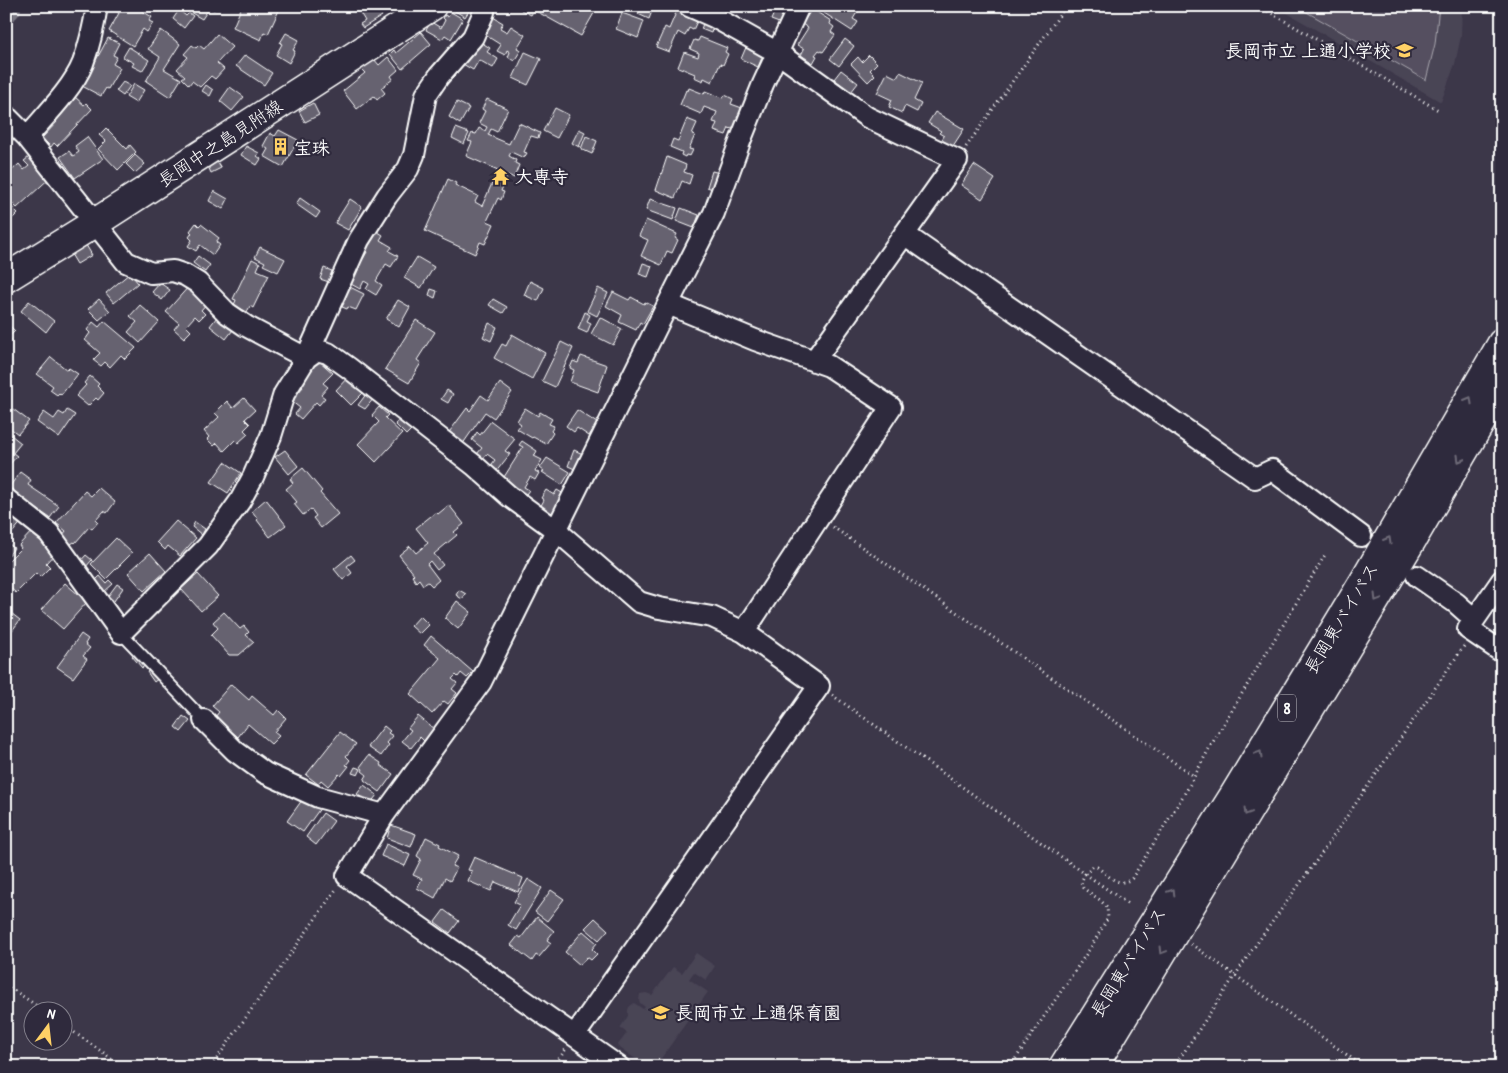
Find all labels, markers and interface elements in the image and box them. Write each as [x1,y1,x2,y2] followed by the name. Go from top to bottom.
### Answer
[1225,38,1391,63] place label: 長岡市立 上通小学校
[1395,40,1415,60] school or university icon: 長岡市立 上通小学校
[153,93,287,193] street label: 長岡中之島見附線
[294,135,330,160] place label: 宝珠
[270,137,290,157] building icon: 宝珠
[515,164,569,189] place label: 大専寺
[491,166,511,186] temple icon: 大専寺
[1463,396,1473,405] one-way arrow
[1457,454,1467,463] one-way arrow
[1381,537,1391,546] one-way arrow
[1298,558,1384,678] street label: 長岡東バイパス
[1373,593,1383,602] one-way arrow
[1278,694,1296,721] road number: 8
[1252,751,1262,760] one-way arrow
[1244,807,1254,816] one-way arrow
[1166,889,1176,898] one-way arrow
[1084,902,1172,1022] street label: 長岡東バイパス
[1159,945,1169,954] one-way arrow
[22,1000,72,1050] north arrow
[675,1000,841,1025] place label: 長岡市立 上通保育園
[651,1002,671,1022] school or university icon: 長岡市立 上通保育園
[45,1003,58,1023] text: N

